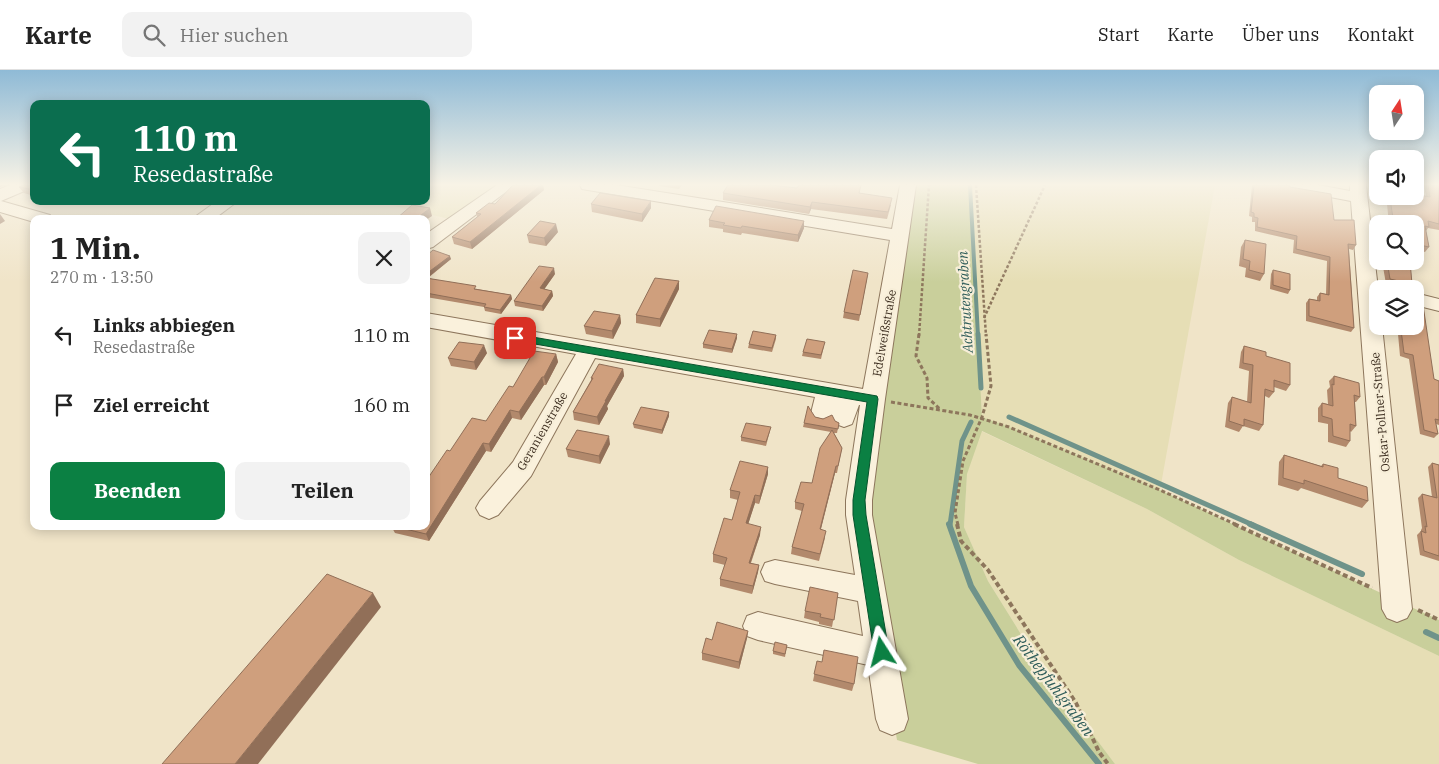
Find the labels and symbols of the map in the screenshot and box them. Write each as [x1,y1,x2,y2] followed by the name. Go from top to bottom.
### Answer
[1369,85,1424,140] north arrow
[953,251,977,354] water label: Achtrutengraben
[869,288,899,378] street label: Edelweißstraße
[494,317,536,359] pin
[1367,351,1393,473] street label: Oskar-Pollner-Straße
[513,389,571,473] street label: Geranienstraße
[855,625,907,677] position arrow
[1009,629,1099,740] water label: Röthepfuhlgraben

